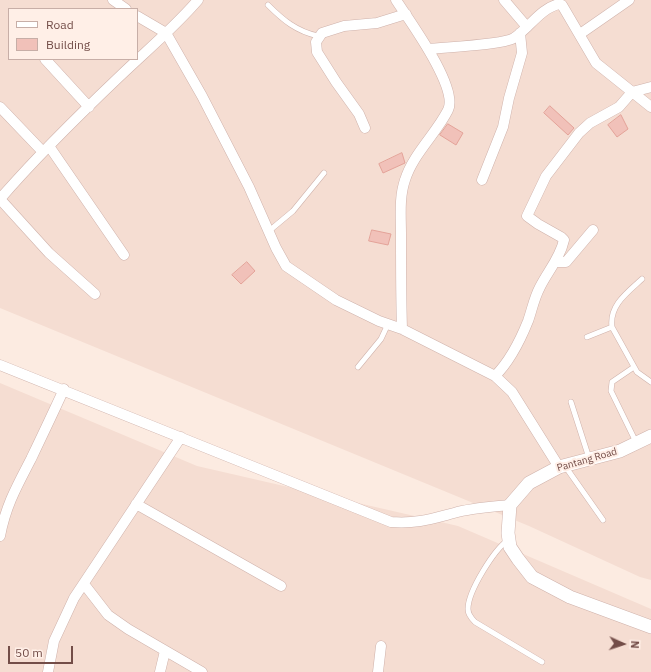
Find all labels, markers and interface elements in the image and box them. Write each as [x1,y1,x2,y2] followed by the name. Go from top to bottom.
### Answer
[8,8,138,60] legend
[46,17,74,32] text: Road
[46,37,90,52] text: Building
[555,446,619,474] street label: Pantang Road
[603,624,643,664] north arrow
[10,638,75,664] scale bar
[628,640,642,649] text: N
[15,645,43,660] text: 50 m

